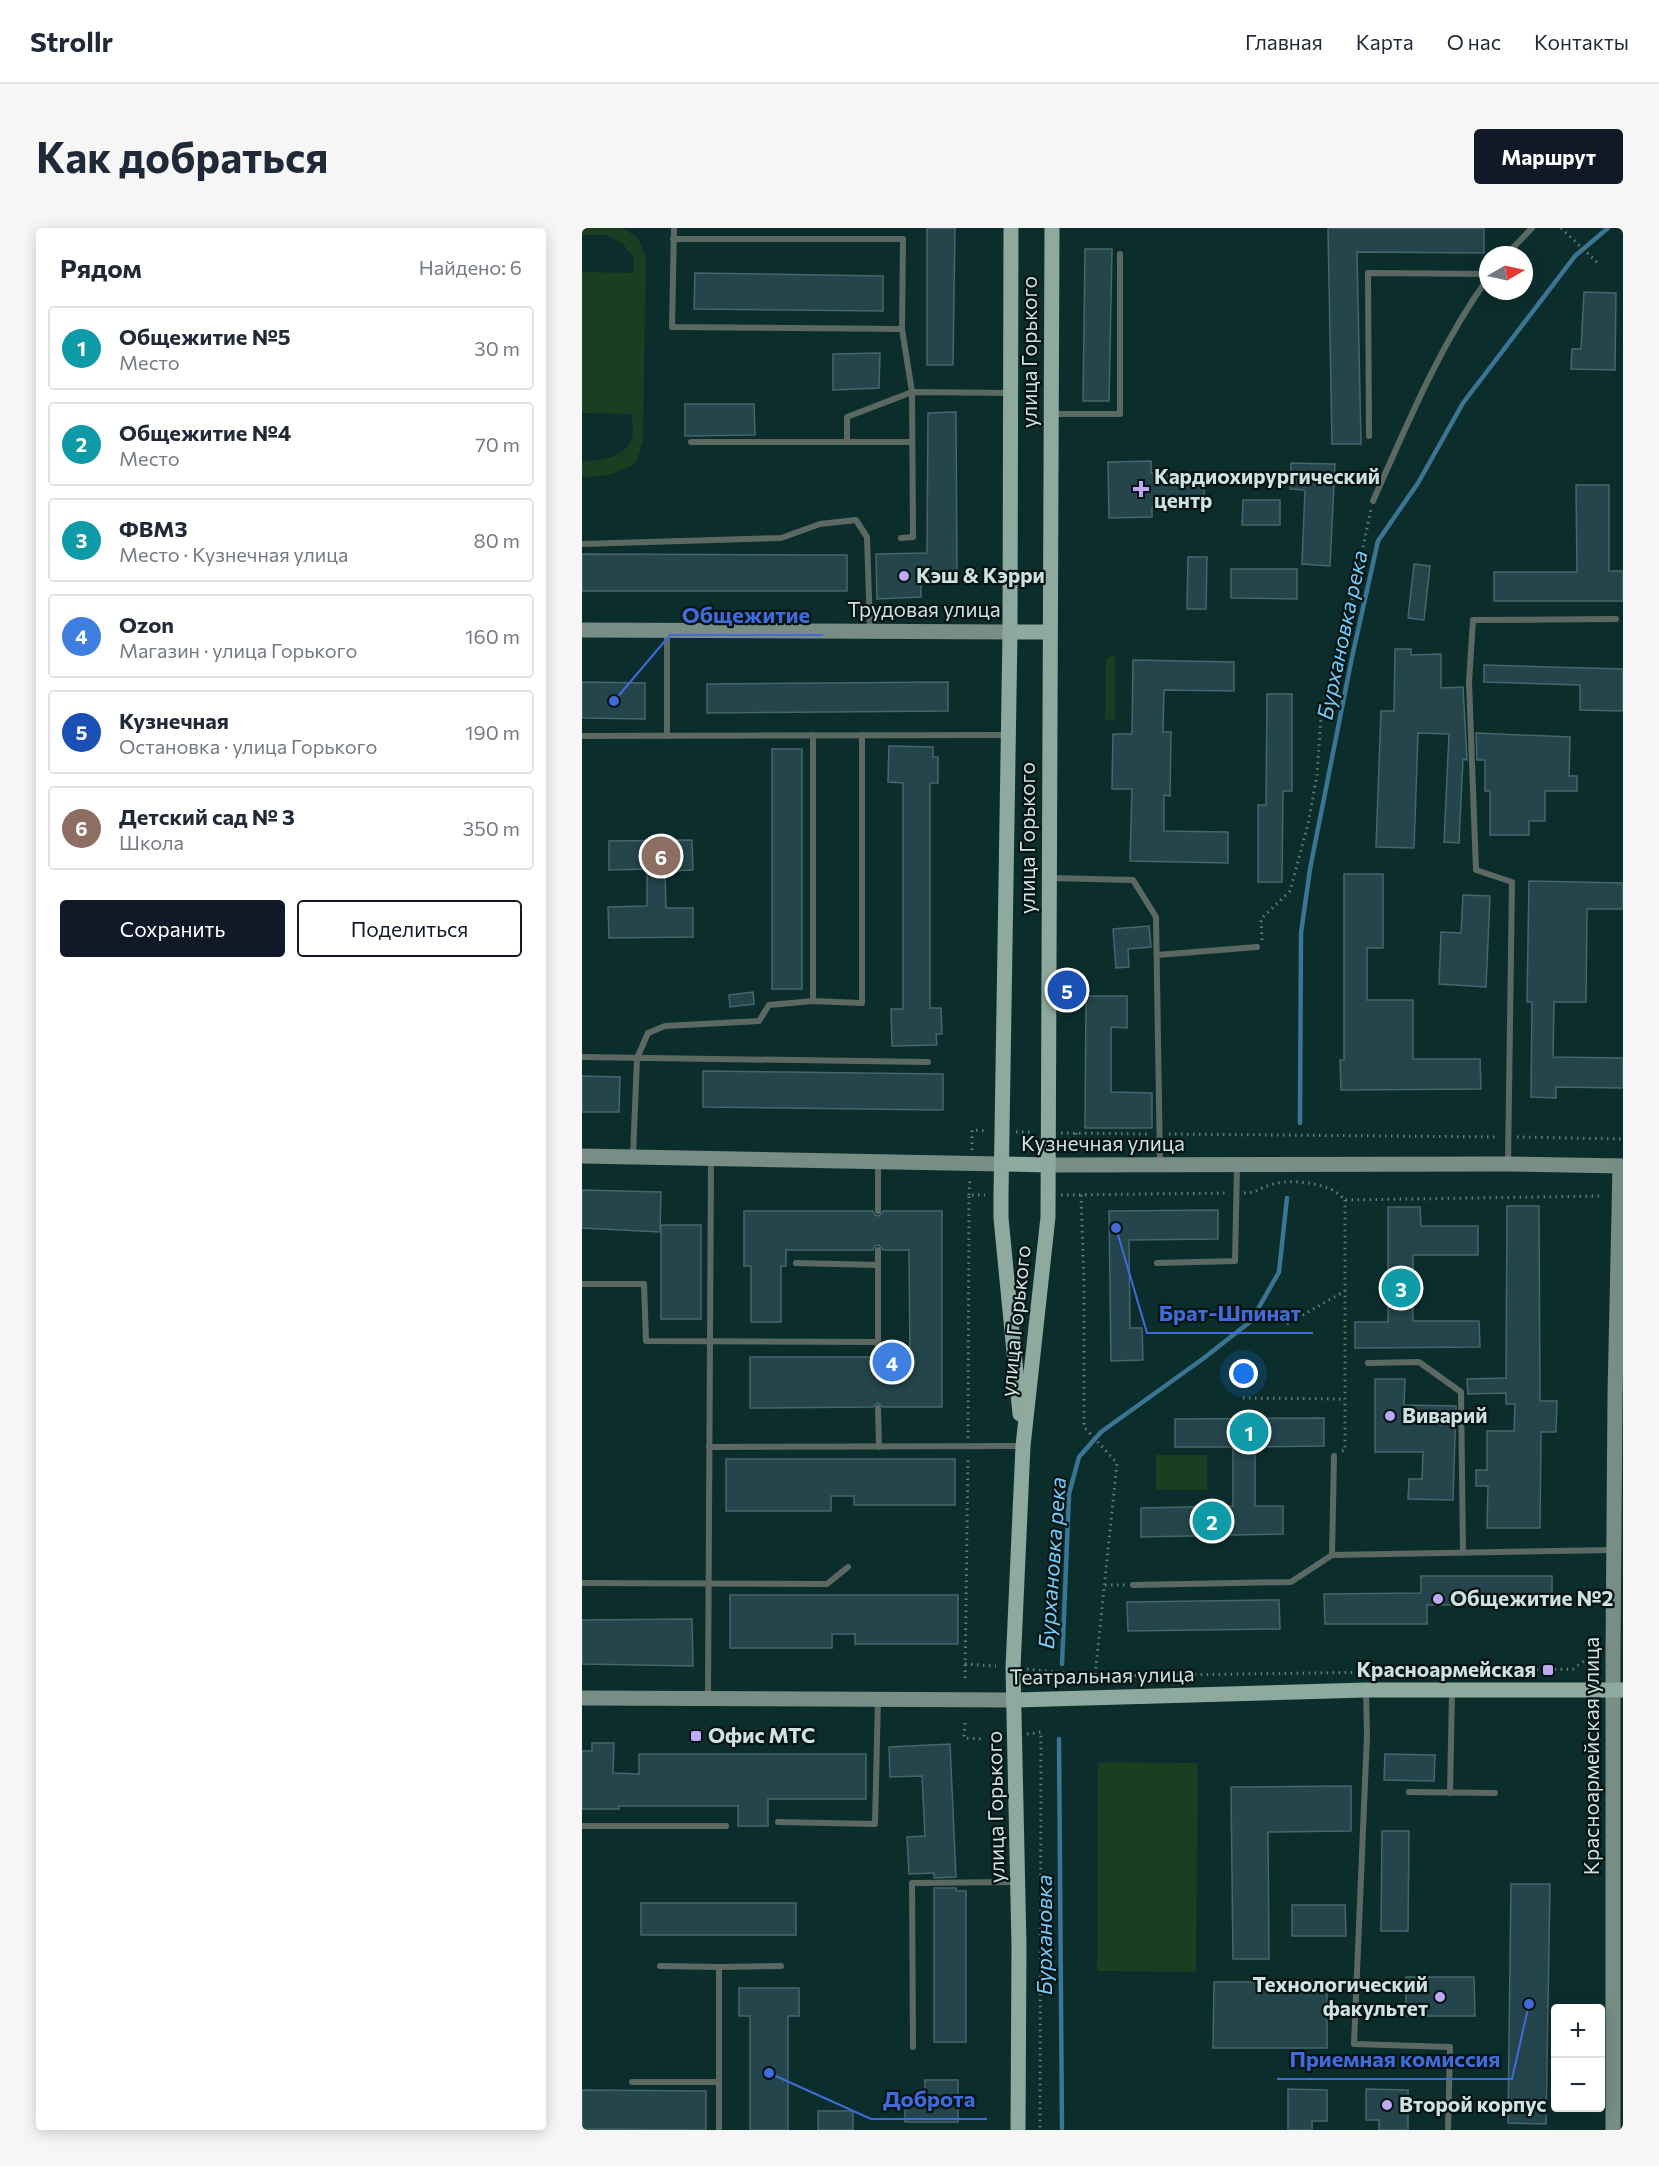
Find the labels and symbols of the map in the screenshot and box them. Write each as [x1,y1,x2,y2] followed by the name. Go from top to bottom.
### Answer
[1479,246,1533,300] north arrow
[1016,276,1041,428] street label: улица Горького
[1154,463,1380,512] place label: Кардиохирургический центр
[1132,480,1150,498] marker: Кардиохирургический центр
[1310,548,1373,722] water label: Бурхановка река
[916,562,1045,587] place label: Кэш & Кэрри
[897,569,911,583] marker: Кэш & Кэрри
[670,595,823,635] callout: Общежитие
[847,596,1001,621] street label: Трудовая улица
[682,601,810,628] text: Общежитие
[1014,762,1039,914] street label: улица Горького
[642,834,680,878] pin: 6
[1048,968,1086,1012] pin: 5
[1021,1130,1185,1155] street label: Кузнечная улица
[994,1244,1035,1398] street label: улица Горького
[1382,1266,1420,1310] pin: 3
[1147,1293,1313,1333] callout: Брат-Шпинат
[1159,1299,1302,1326] text: Брат-Шпинат
[872,1340,912,1384] pin: 4
[1229,1359,1258,1388] your location
[1402,1402,1487,1427] place label: Виварий
[1383,1409,1397,1423] marker: Виварий
[1230,1410,1268,1454] pin: 1
[1032,1476,1071,1650] water label: Бурхановка река
[1192,1498,1232,1544] pin: 2
[1450,1585,1613,1610] place label: Общежитие №2
[1431,1592,1445,1606] marker: Общежитие №2
[1578,1637,1603,1875] street label: Красноармейская улица
[1356,1656,1536,1681] place label: Красноармейская
[1009,1660,1195,1689] street label: Театральная улица
[1541,1663,1555,1677] marker: Красноармейская
[708,1722,815,1747] place label: Офис МТС
[689,1729,703,1743] marker: Офис МТС
[981,1731,1008,1883] street label: улица Горького
[1030,1875,1057,1995] water label: Бурхановка
[1253,1971,1428,2020] place label: Технологический факультет
[1433,1990,1447,2004] marker: Технологический факультет
[1277,2039,1512,2079] callout: Приемная комиссия
[1289,2045,1501,2072] text: Приемная комиссия
[871,2079,987,2119] callout: Доброта
[883,2085,975,2112] text: Доброта
[1399,2091,1546,2116] place label: Второй корпус
[1380,2098,1394,2112] marker: Второй корпус

